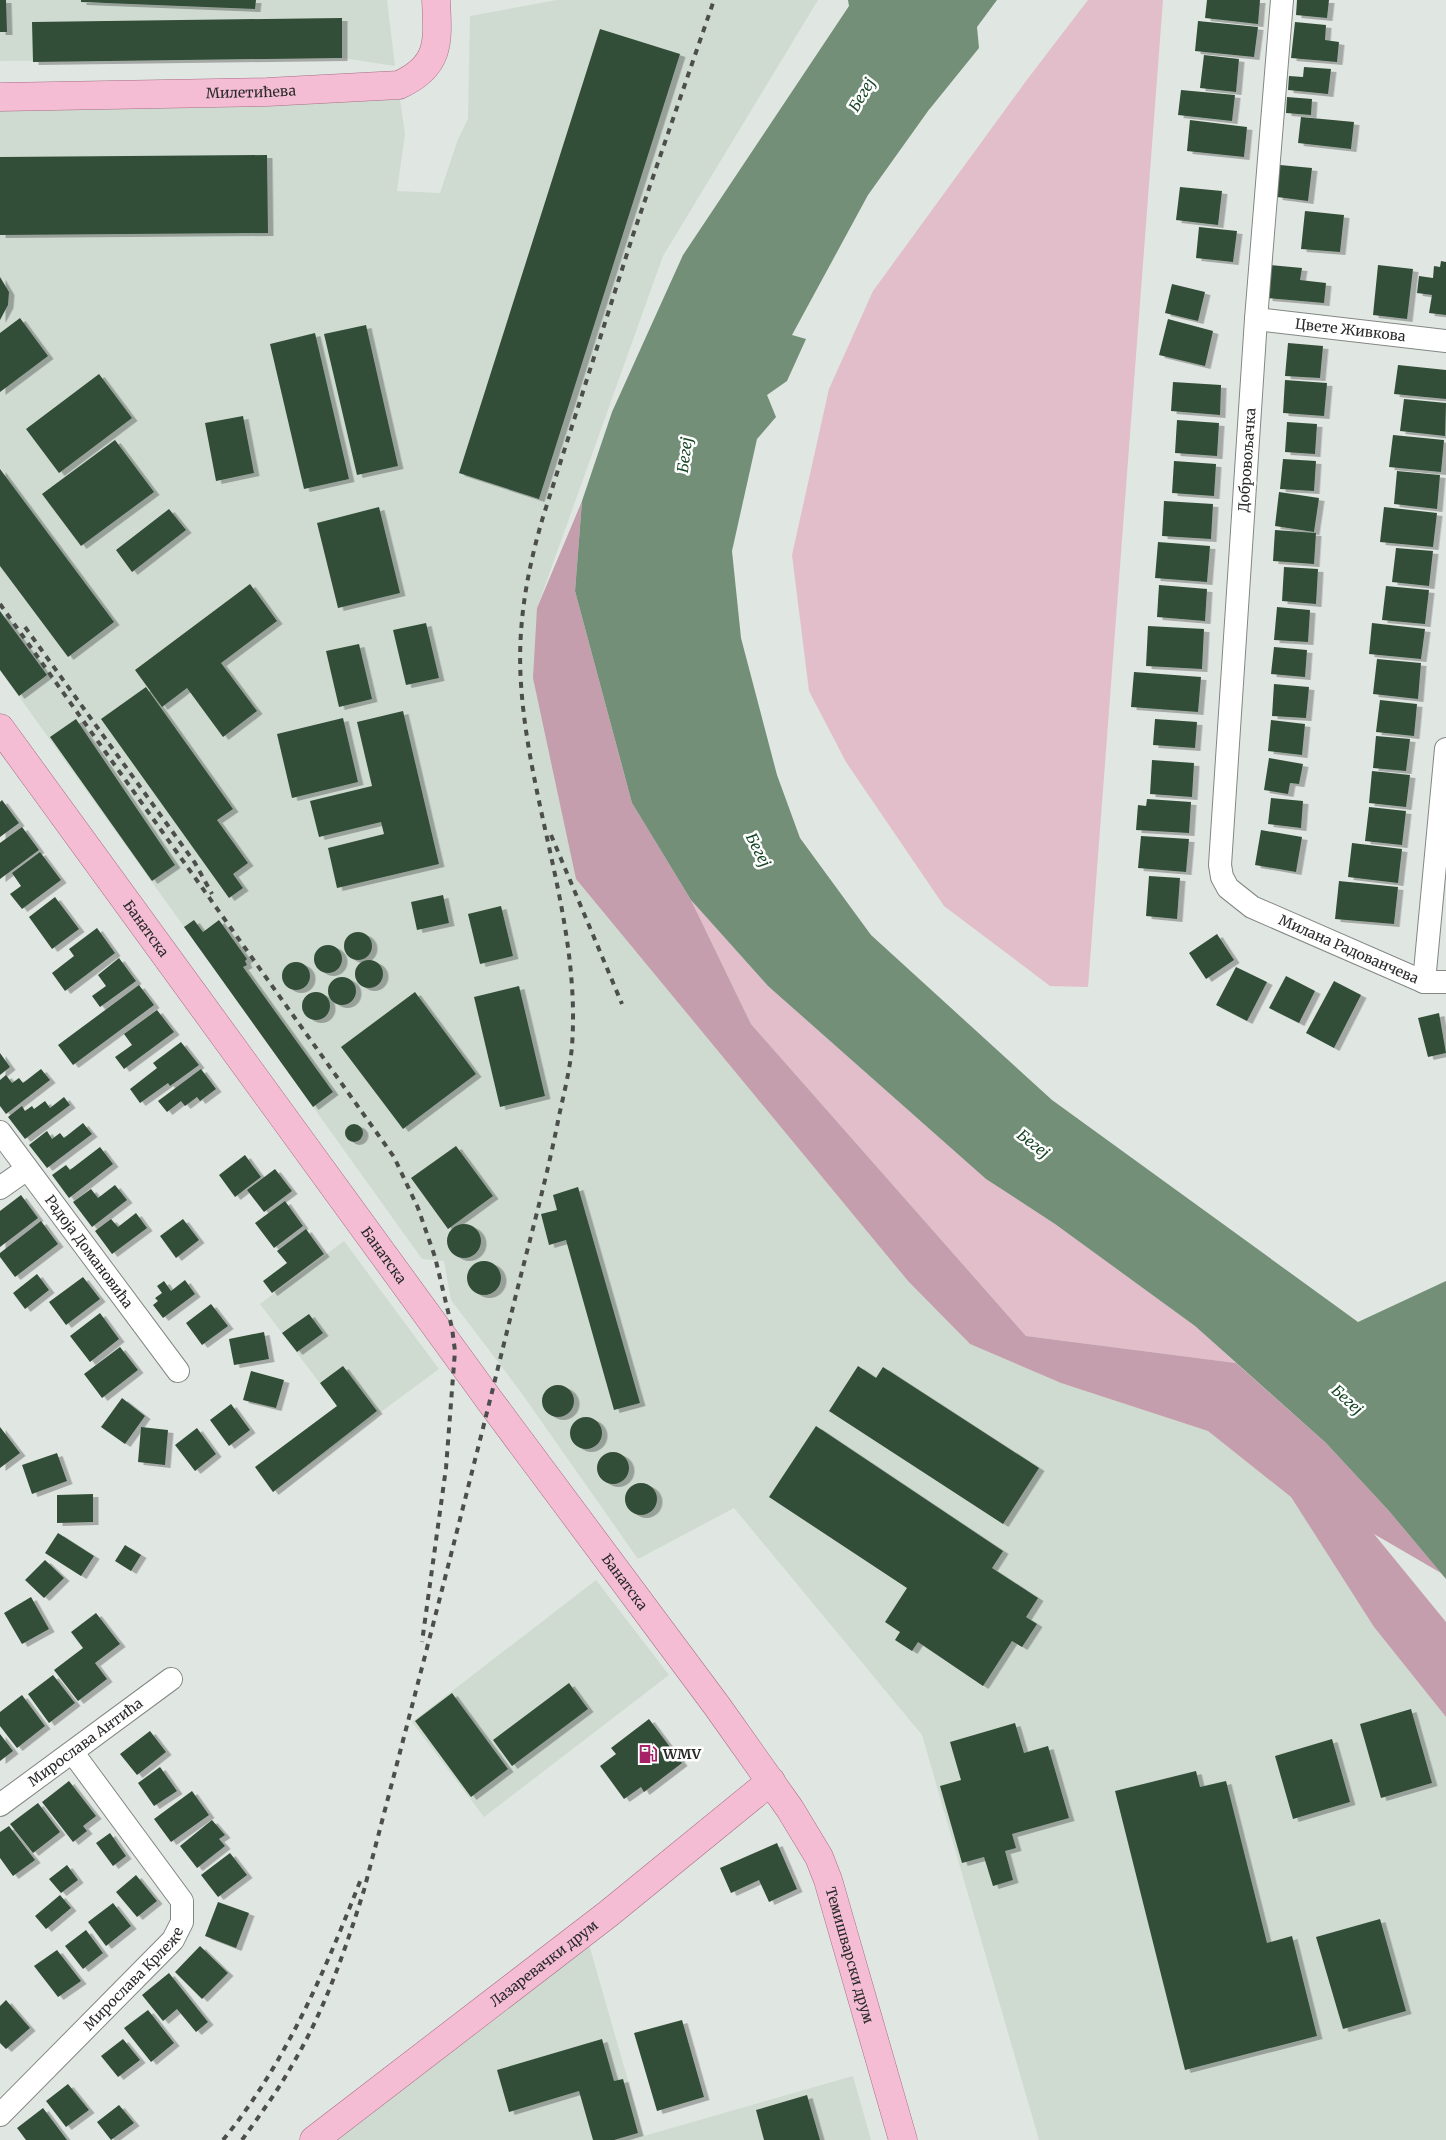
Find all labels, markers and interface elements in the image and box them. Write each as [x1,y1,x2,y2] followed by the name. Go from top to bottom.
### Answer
[844,74,879,115] water label: Бегеј
[206,81,297,102] street label: Милетићева
[1294,315,1407,345] street label: Цвете Живкова
[1234,407,1260,513] street label: Добровољачка
[673,436,696,474] water label: Бегеј
[742,830,775,870] water label: Бегеј
[119,896,173,961] street label: Банатска
[1276,911,1422,988] street label: Милана Радованчева
[1013,1125,1054,1162] water label: Бегеј
[41,1191,137,1312] street label: Радоја Домановића
[357,1223,411,1287] street label: Банатска
[1328,1381,1367,1419] water label: Бегеј
[598,1550,652,1614] street label: Банатска
[25,1694,147,1790] street label: Мирослава Антића
[637,1743,659,1765] fuel station icon: WMV
[662,1745,701,1763] place label: WMV
[821,1885,878,2026] street label: Темишварски друм
[486,1916,602,2010] street label: Лазаревачки друм
[80,1924,187,2034] street label: Мирослава Крлеже

